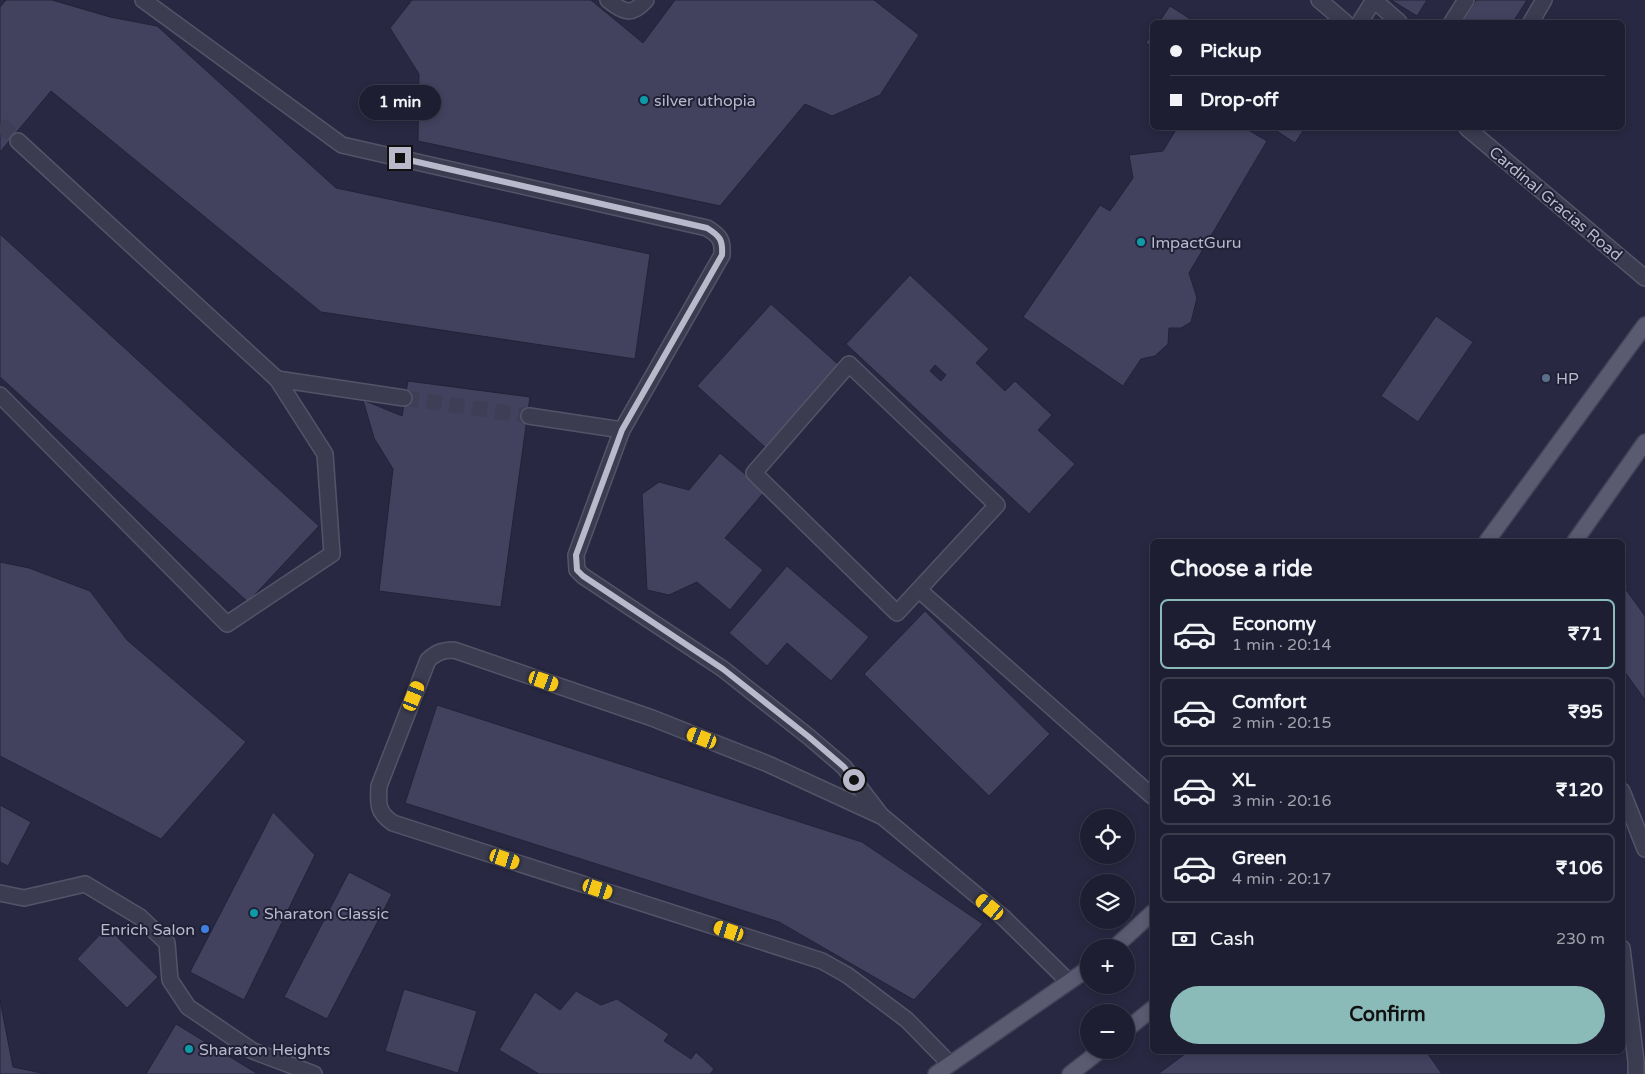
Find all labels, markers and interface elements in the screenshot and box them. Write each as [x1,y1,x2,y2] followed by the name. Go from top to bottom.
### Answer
[1200,40,1261,62] text: Pickup
[359,86,441,120] callout: 1 min
[1200,89,1279,111] text: Drop-off
[654,91,756,111] place label: silver uthopia
[379,92,421,112] text: 1 min
[638,94,650,106] marker: silver uthopia
[1485,142,1626,265] street label: Cardinal Gracias Road
[389,147,411,169] route end
[1151,233,1242,253] place label: ImpactGuru
[1135,236,1147,248] marker: ImpactGuru
[1556,369,1579,389] place label: HP
[1540,372,1552,384] marker: HP
[1170,556,1313,582] text: Choose a ride
[1172,612,1217,657] icon: car
[1232,613,1316,635] text: Economy
[1568,623,1603,645] text: ₹71
[1232,635,1331,655] text: 1 min · 20:14
[527,669,560,693] car
[401,679,426,713] car
[1172,690,1217,735] icon: car
[1232,691,1306,713] text: Comfort
[1568,701,1603,723] text: ₹95
[1232,713,1331,733] text: 2 min · 20:15
[685,726,718,750] car
[1172,768,1217,813] icon: car
[843,769,865,791] route start
[1232,769,1256,791] text: XL
[1556,779,1603,801] text: ₹120
[1232,791,1331,811] text: 3 min · 20:16
[1080,809,1135,1059] map controls
[1080,809,1135,864] button: locate
[1172,846,1217,891] icon: car
[488,847,521,871] car
[1232,847,1286,869] text: Green
[1556,857,1603,879] text: ₹106
[1232,869,1331,889] text: 4 min · 20:17
[1080,874,1135,929] button: layers
[581,877,614,901] car
[973,892,1006,922] car
[264,904,389,924] place label: Sharaton Classic
[248,907,260,919] marker: Sharaton Classic
[712,919,745,943] car
[100,920,195,940] place label: Enrich Salon
[199,923,211,935] marker: Enrich Salon
[1170,925,1198,953] icon: cash
[1210,928,1255,950] text: Cash
[1556,929,1605,949] text: 230 m
[1080,939,1135,994] button: +
[1170,986,1605,1044] button: Confirm
[1080,1004,1135,1059] button: −
[199,1040,330,1060] place label: Sharaton Heights
[183,1043,195,1055] marker: Sharaton Heights

